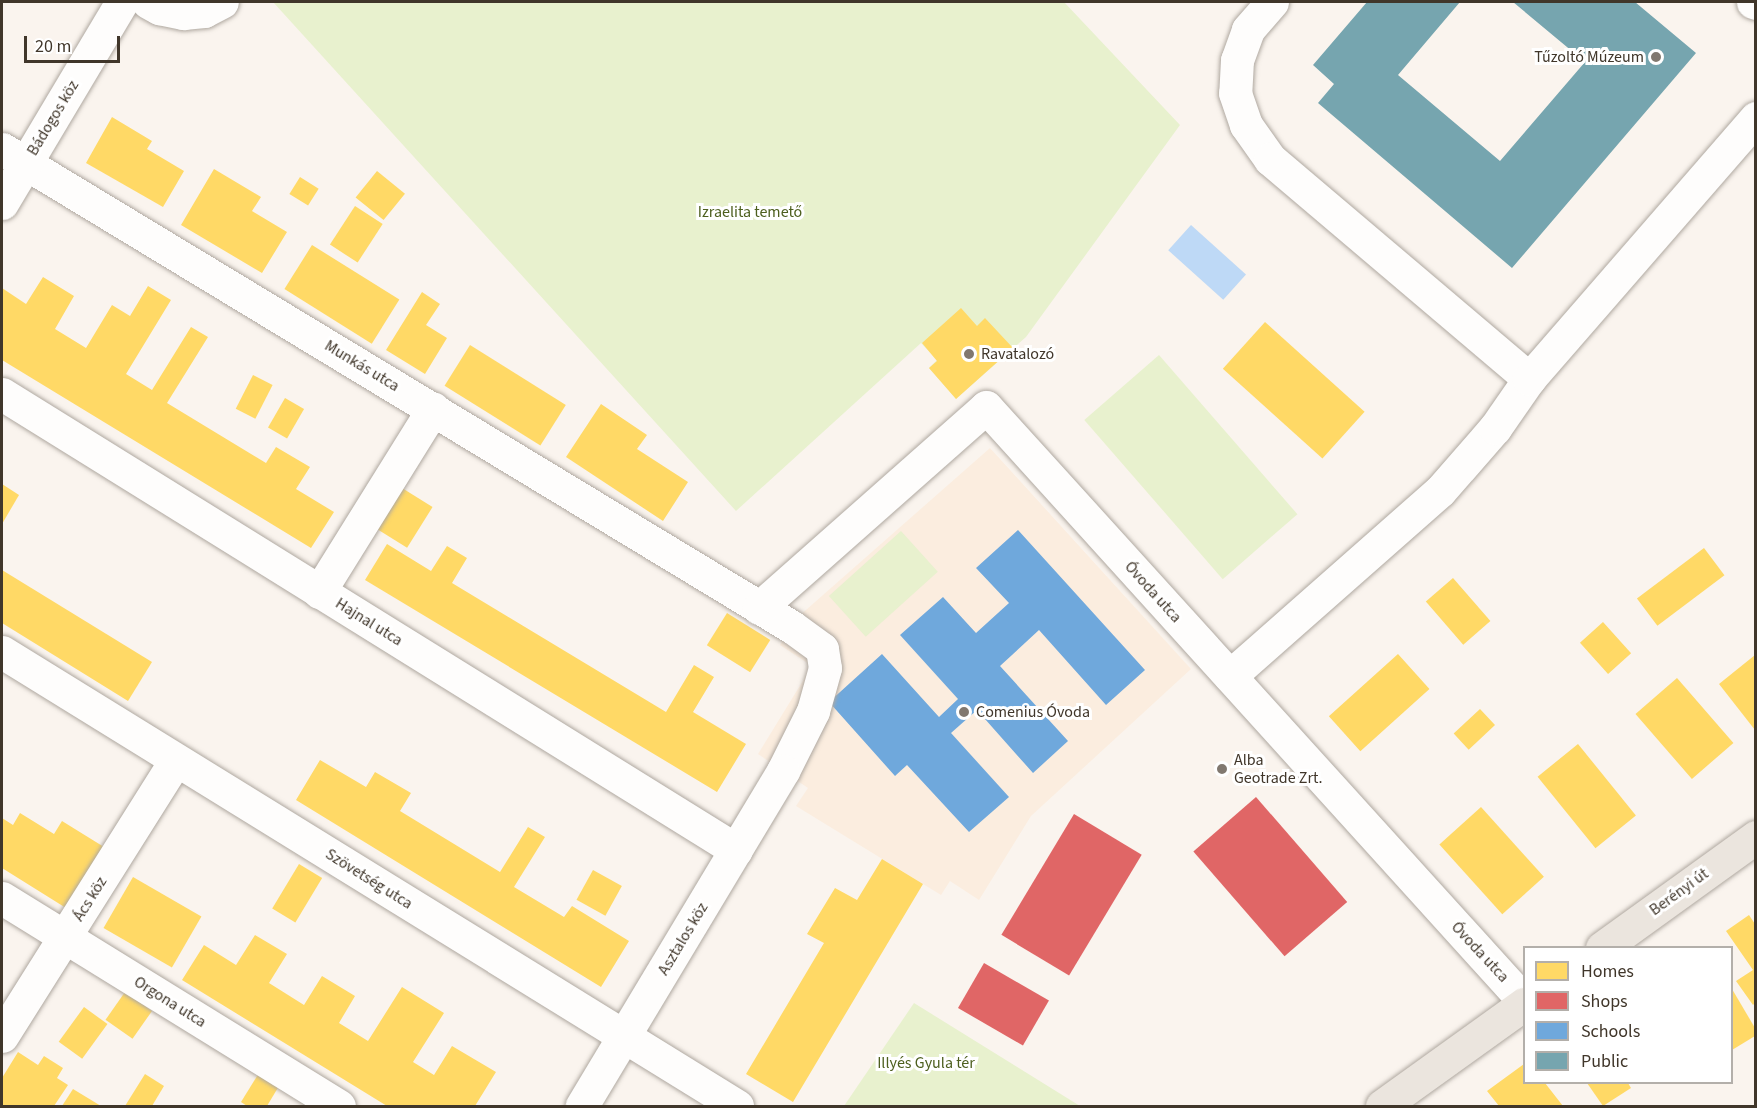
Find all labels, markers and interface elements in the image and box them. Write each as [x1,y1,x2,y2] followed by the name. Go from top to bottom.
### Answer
[27,24,123,62] scale bar
[35,34,71,59] text: 20 m
[1534,47,1644,67] place label: Tűzoltó Múzeum
[1649,50,1663,64] marker: Tűzoltó Múzeum
[23,77,83,159] street label: Bádogos köz
[698,202,802,222] park label: Izraelita temető
[321,336,403,396] street label: Munkás utca
[981,344,1054,364] place label: Ravatalozó
[962,347,976,361] marker: Ravatalozó
[1120,557,1186,627] street label: Óvoda utca
[332,594,406,650] street label: Hajnal utca
[976,702,1090,722] place label: Comenius Óvoda
[957,705,971,719] marker: Comenius Óvoda
[1234,750,1323,788] place label: Alba Geotrade Zrt.
[1215,762,1229,776] marker: Alba Geotrade Zrt.
[322,845,416,913] street label: Szövetség utca
[1646,864,1712,920] street label: Berényi út
[69,873,111,925] street label: Ács köz
[654,899,712,979] street label: Asztalos köz
[1447,918,1513,986] street label: Óvoda utca
[1523,946,1733,1084] legend
[1581,959,1634,984] text: Homes
[130,972,210,1032] street label: Orgona utca
[1581,989,1628,1014] text: Shops
[1581,1019,1640,1044] text: Schools
[1581,1049,1628,1074] text: Public
[877,1053,975,1073] park label: Illyés Gyula tér

